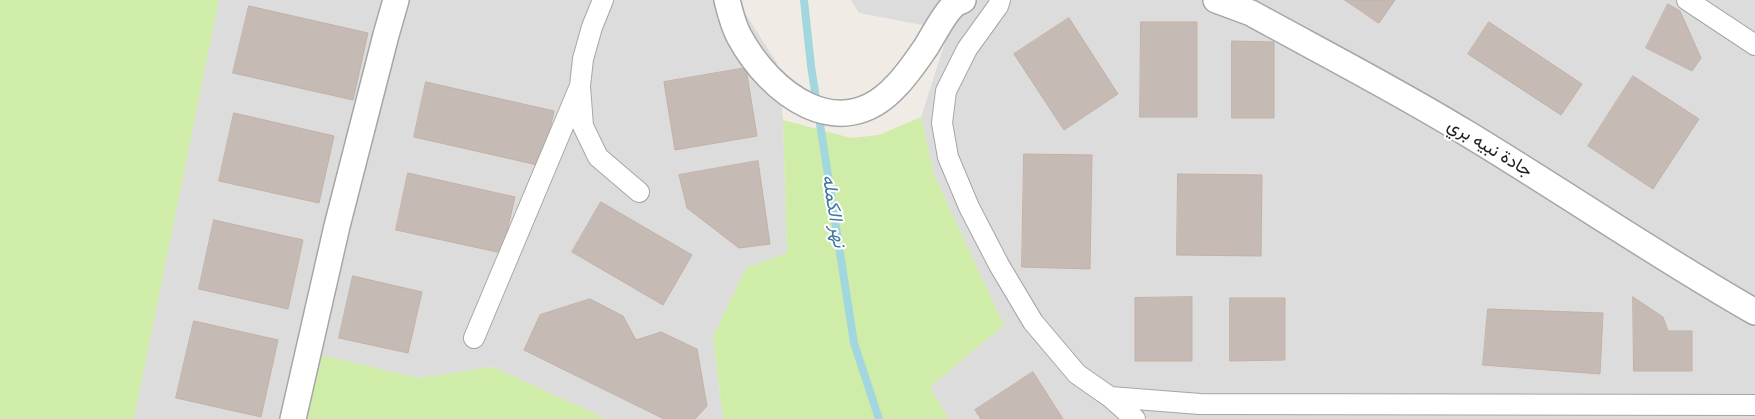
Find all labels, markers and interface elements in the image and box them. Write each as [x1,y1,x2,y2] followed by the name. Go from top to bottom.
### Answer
[1444,114,1536,182] street label: جادة نبيه بري
[817,173,851,249] water label: نهر الكمله

